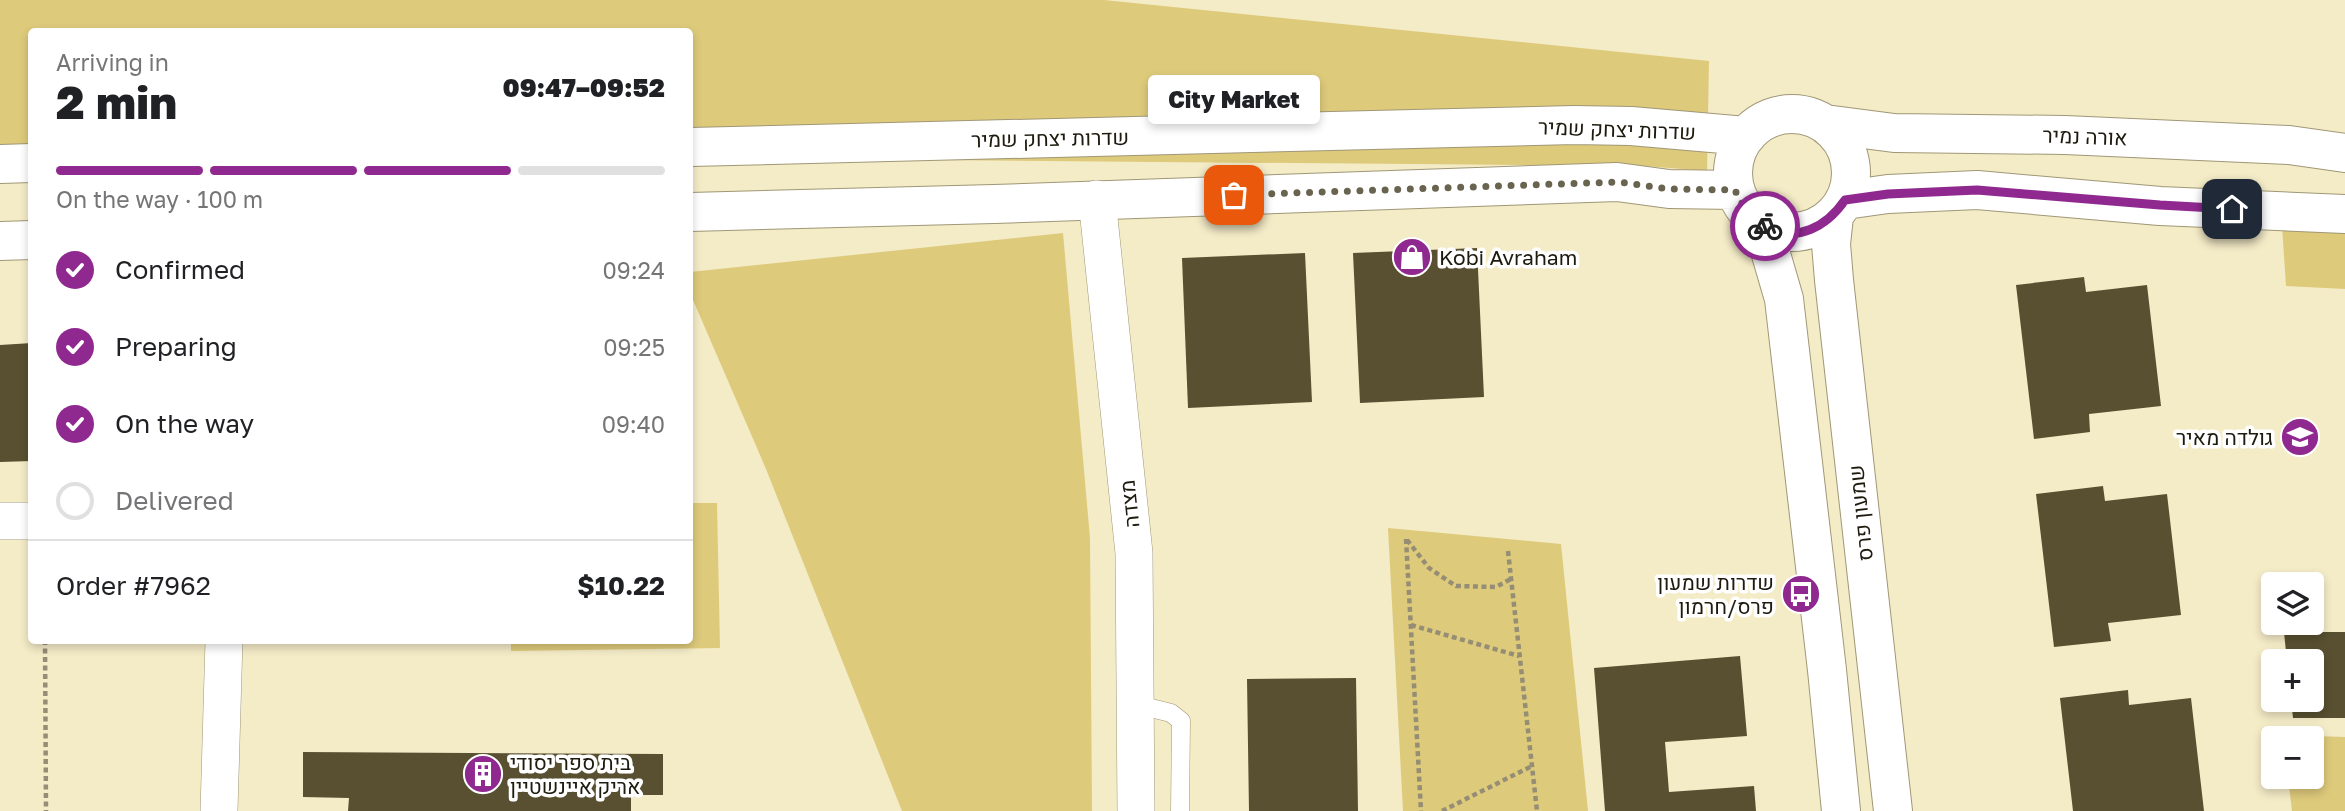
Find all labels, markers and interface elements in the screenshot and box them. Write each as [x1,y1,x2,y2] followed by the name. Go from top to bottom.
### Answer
[56,48,169,76] text: Arriving in
[503,72,665,103] text: 09:47–09:52
[56,74,177,129] text: 2 min
[1148,76,1320,125] callout: City Market
[1168,85,1300,113] text: City Market
[1538,113,1696,145] street label: שדרות יצחק שמיר
[2042,122,2128,150] street label: אורה נמיר
[971,124,1129,152] street label: שדרות יצחק שמיר
[1204,165,1264,225] pin
[1215,176,1253,214] icon: bag
[2202,179,2262,239] pin
[56,185,263,213] text: On the way · 100 m
[2213,190,2251,228] icon: home
[1730,191,1800,261] courier
[1746,207,1784,245] icon: bike
[1391,236,1433,278] shop icon: Kobi Avraham
[1439,244,1577,270] place label: Kobi Avraham
[56,251,94,289] icon: check
[115,254,245,285] text: Confirmed
[603,256,665,284] text: 09:24
[56,328,94,366] icon: check
[115,331,237,362] text: Preparing
[603,333,665,361] text: 09:25
[56,405,94,443] icon: check
[115,408,254,439] text: On the way
[602,410,665,438] text: 09:40
[2279,416,2321,458] school or university icon: גולדה מאיר
[2176,424,2273,450] place label: גולדה מאיר
[1842,464,1878,562] street label: שמעון פרס
[1114,479,1144,529] street label: מצדה
[115,485,234,516] text: Delivered
[1657,569,1774,619] place label: שדרות שמעון פרס/חרמון
[56,570,211,601] text: Order #7962
[577,570,665,601] text: $10.22
[2261,572,2324,789] map controls
[2261,572,2324,635] button: layers
[1780,573,1822,615] bus stop icon: שדרות שמעון פרס/חרמון
[2261,649,2324,712] button: +
[2261,726,2324,789] button: −
[510,749,641,799] place label: בית ספר יסודי אריק איינשטיין
[462,753,504,795] building icon: בית ספר יסודי אריק איינשטיין

